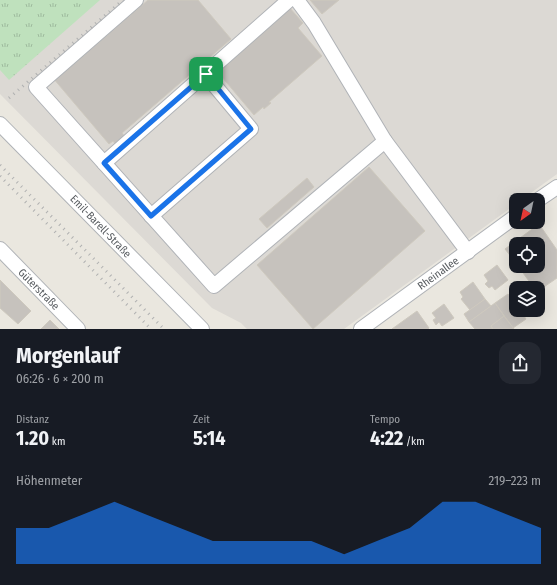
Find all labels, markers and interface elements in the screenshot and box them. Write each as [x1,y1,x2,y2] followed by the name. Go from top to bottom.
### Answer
[189,57,223,91] pin
[195,63,217,85] icon: arrive
[67,192,134,260] street label: Emil-Barell-Straße
[509,193,545,229] north arrow
[509,193,545,317] map controls
[509,237,545,273] button: locate
[415,254,461,293] street label: Rheinallee
[15,266,62,313] street label: Güterstraße
[509,281,545,317] button: layers
[16,342,120,369] text: Morgenlauf
[499,342,541,384] button: share
[16,371,104,386] text: 06:26 · 6 × 200 m
[16,413,49,426] text: Distanz
[193,413,210,426] text: Zeit
[370,413,400,426] text: Tempo
[16,426,49,450] text: 1.20
[193,426,225,450] text: 5:14
[370,426,403,450] text: 4:22
[49,435,65,448] text: km
[403,435,425,448] text: /km
[16,473,82,488] text: Höhenmeter
[488,473,541,488] text: 219–223 m

